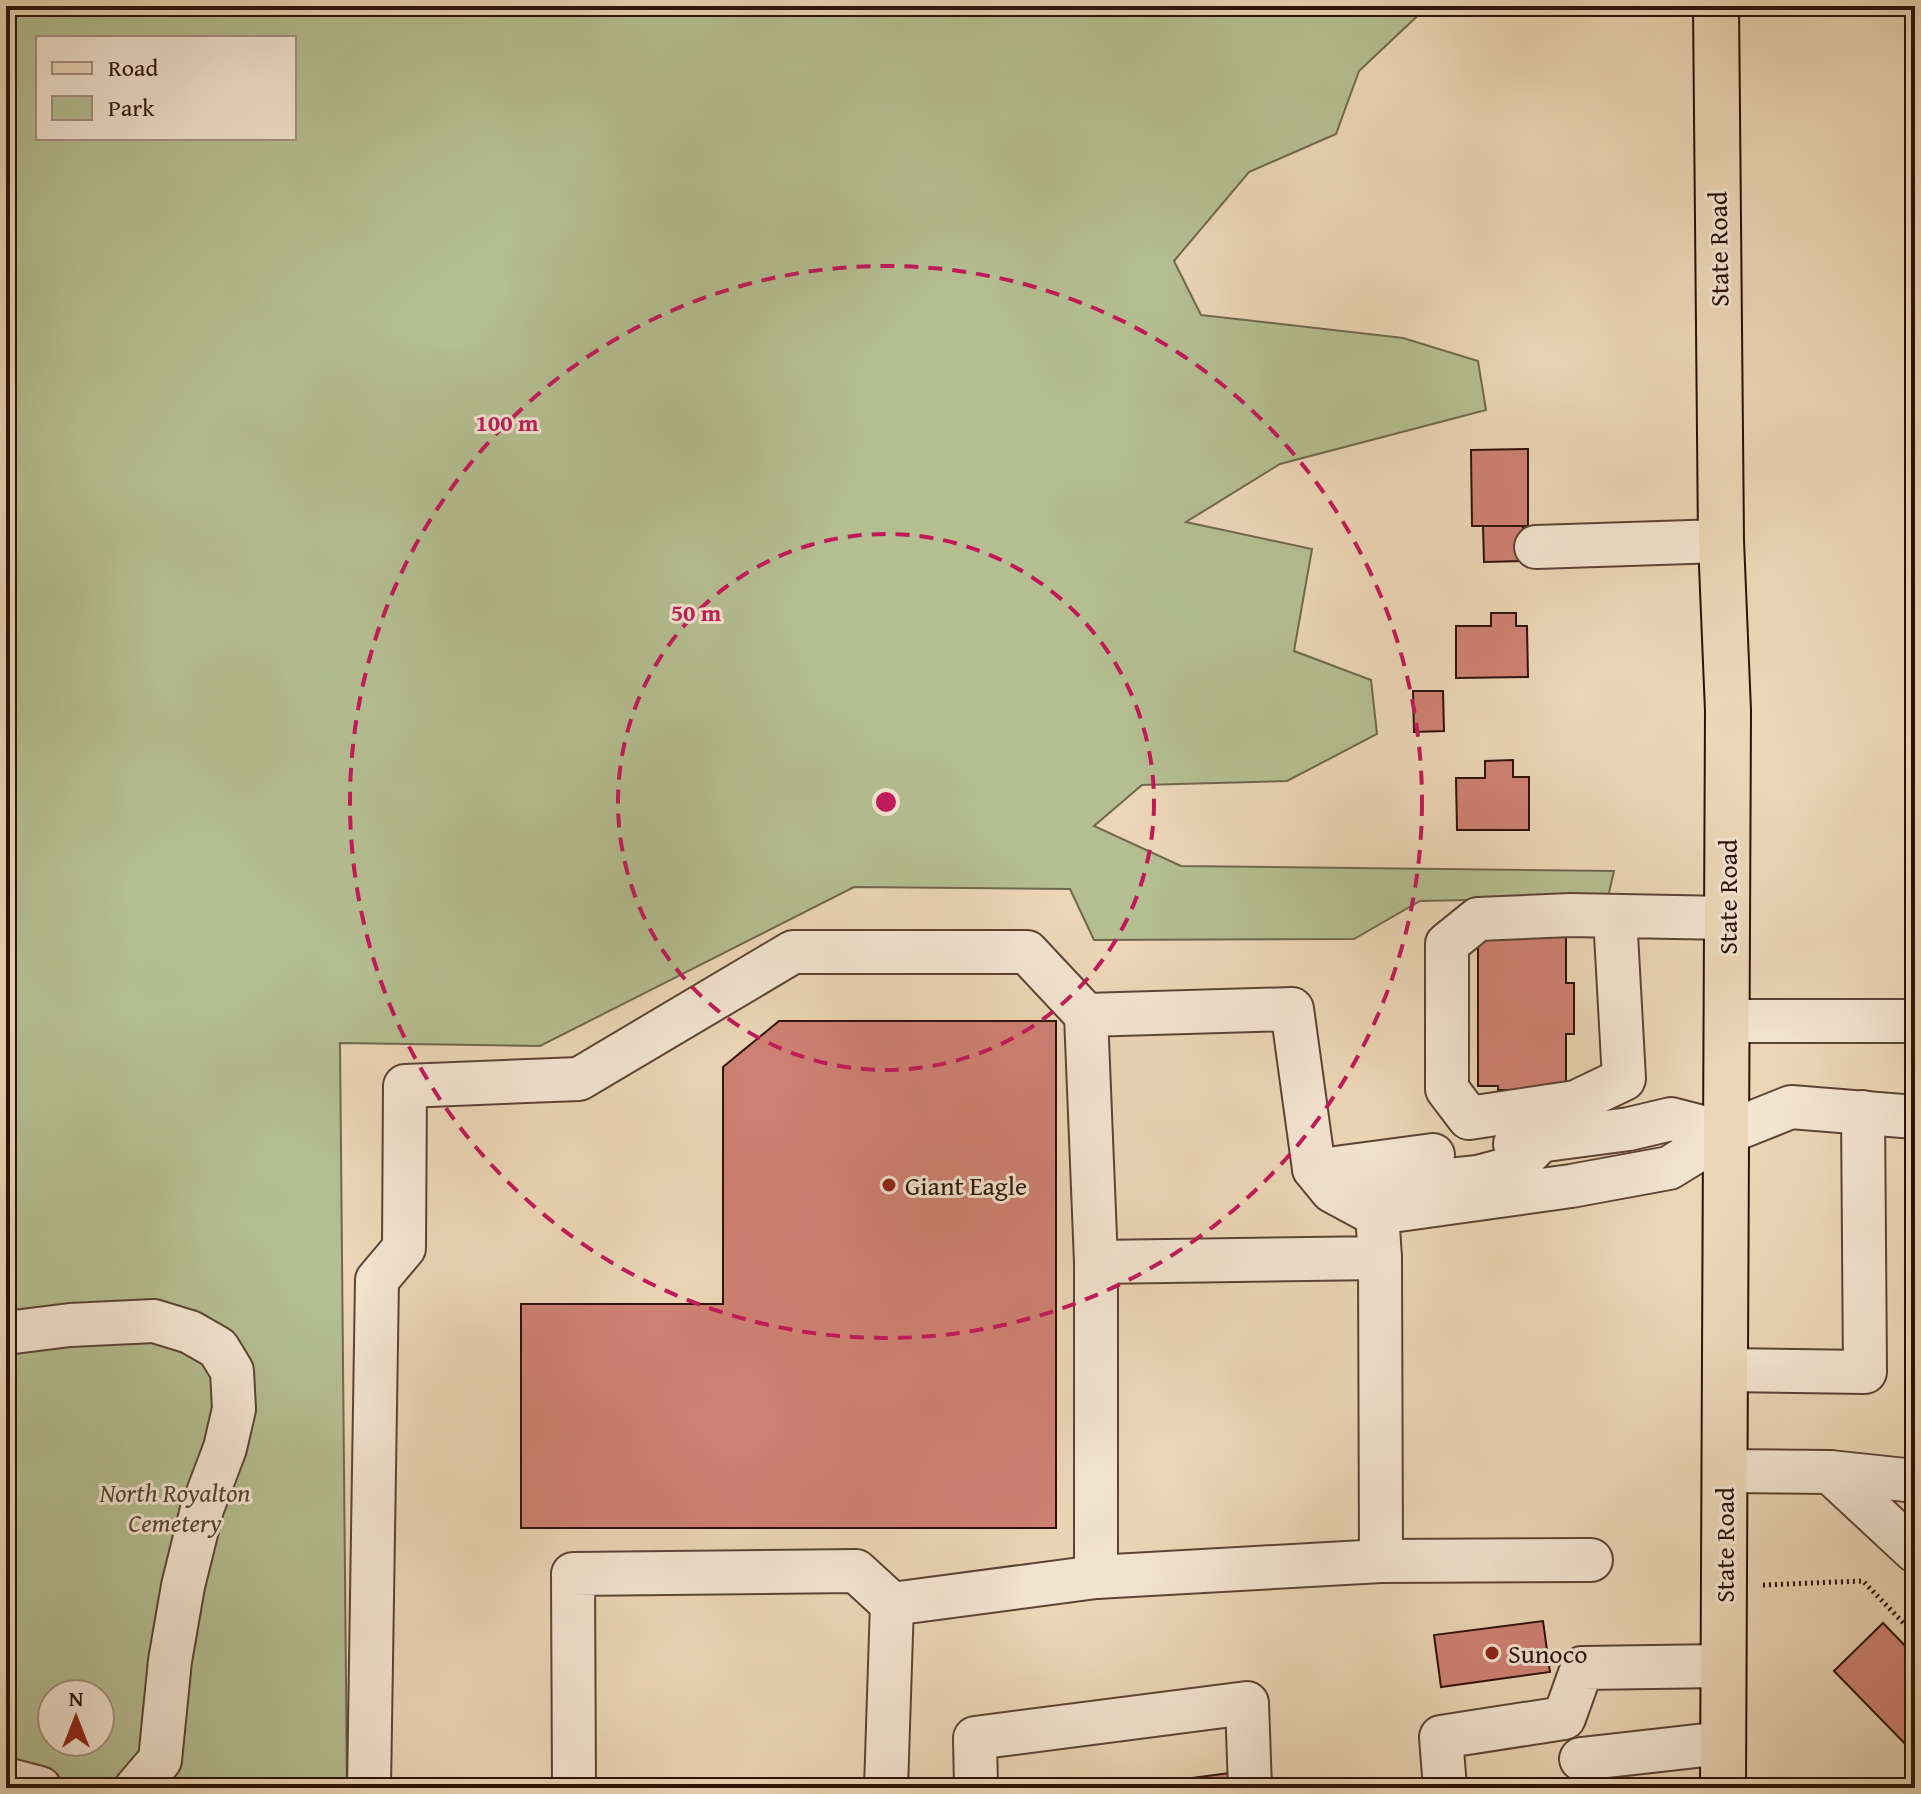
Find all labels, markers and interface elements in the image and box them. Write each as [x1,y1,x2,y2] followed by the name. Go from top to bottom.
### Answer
[36,36,296,140] legend
[108,50,158,85] text: Road
[108,90,155,125] text: Park
[1697,191,1739,307] street label: State Road
[475,405,539,440] text: 100 m
[671,595,722,630] text: 50 m
[872,788,900,816] centre of rings
[1708,839,1747,955] street label: State Road
[905,1166,1027,1205] place label: Giant Eagle
[880,1176,898,1194] marker: Giant Eagle
[98,1473,251,1542] park label: North Royalton Cemetery
[1705,1487,1744,1603] street label: State Road
[1508,1634,1587,1673] place label: Sunoco
[1483,1644,1501,1662] marker: Sunoco
[36,1678,116,1758] north arrow
[69,1682,84,1714] text: N

